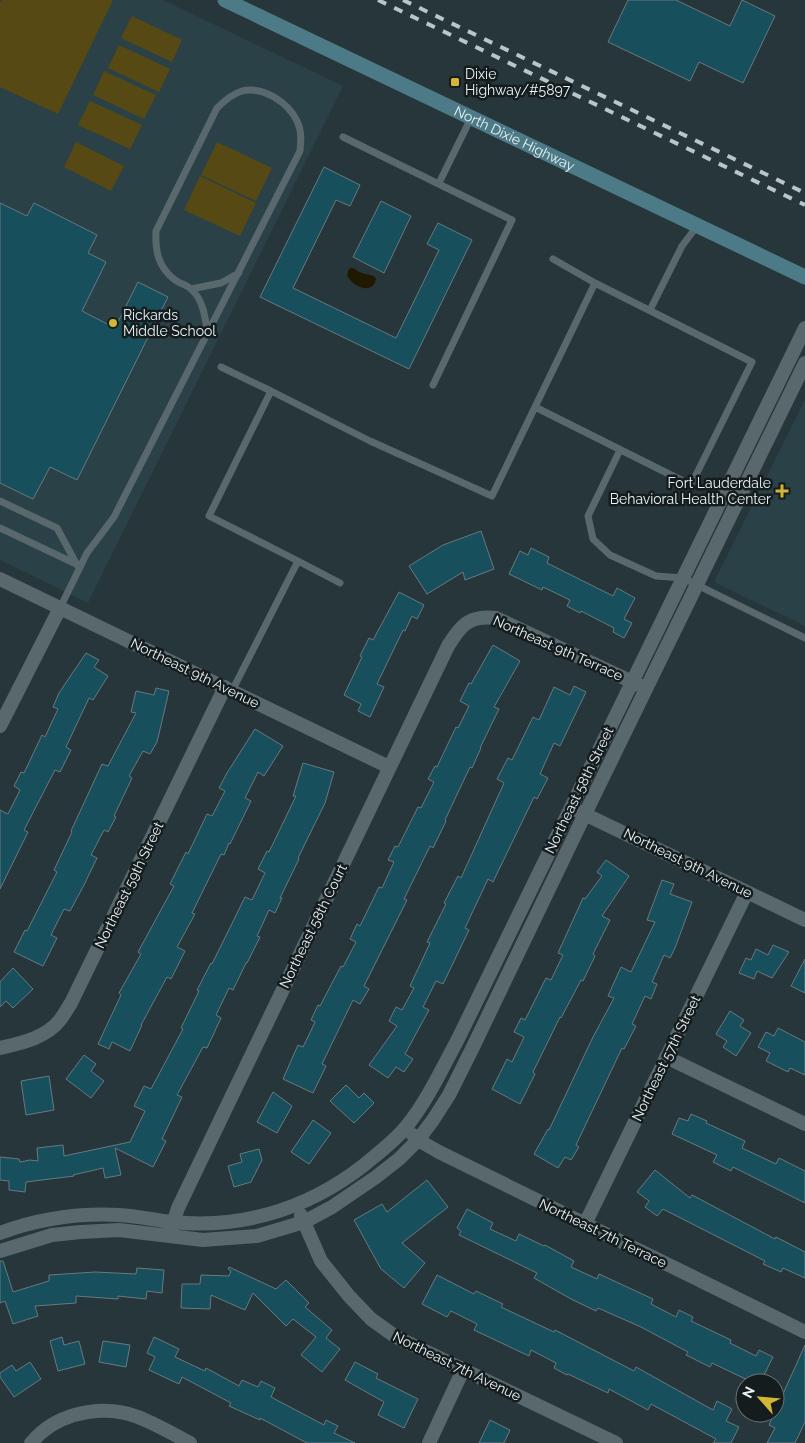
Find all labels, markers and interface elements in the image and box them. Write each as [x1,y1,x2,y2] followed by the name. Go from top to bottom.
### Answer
[465,66,571,98] place label: Dixie Highway/#5897
[449,76,461,88] marker: Dixie Highway/#5897
[452,103,578,174] street label: North Dixie Highway
[123,307,216,339] place label: Rickards Middle School
[107,317,119,329] marker: Rickards Middle School
[610,475,771,507] place label: Fort Lauderdale Behavioral Health Center
[775,484,789,498] marker: Fort Lauderdale Behavioral Health Center
[491,612,625,684] street label: Northeast 9th Terrace
[128,635,262,711] street label: Northeast 9th Avenue
[541,724,617,856] street label: Northeast 58th Street
[91,819,167,951] street label: Northeast 59th Street
[621,825,755,901] street label: Northeast 9th Avenue
[276,861,350,991] street label: Northeast 58th Court
[629,992,704,1124] street label: Northeast 57th Street
[537,1195,669,1271] street label: Northeast 7th Terrace
[390,1328,524,1404] street label: Northeast 7th Avenue
[735,1373,785,1423] north arrow
[739,1384,758,1400] text: N

